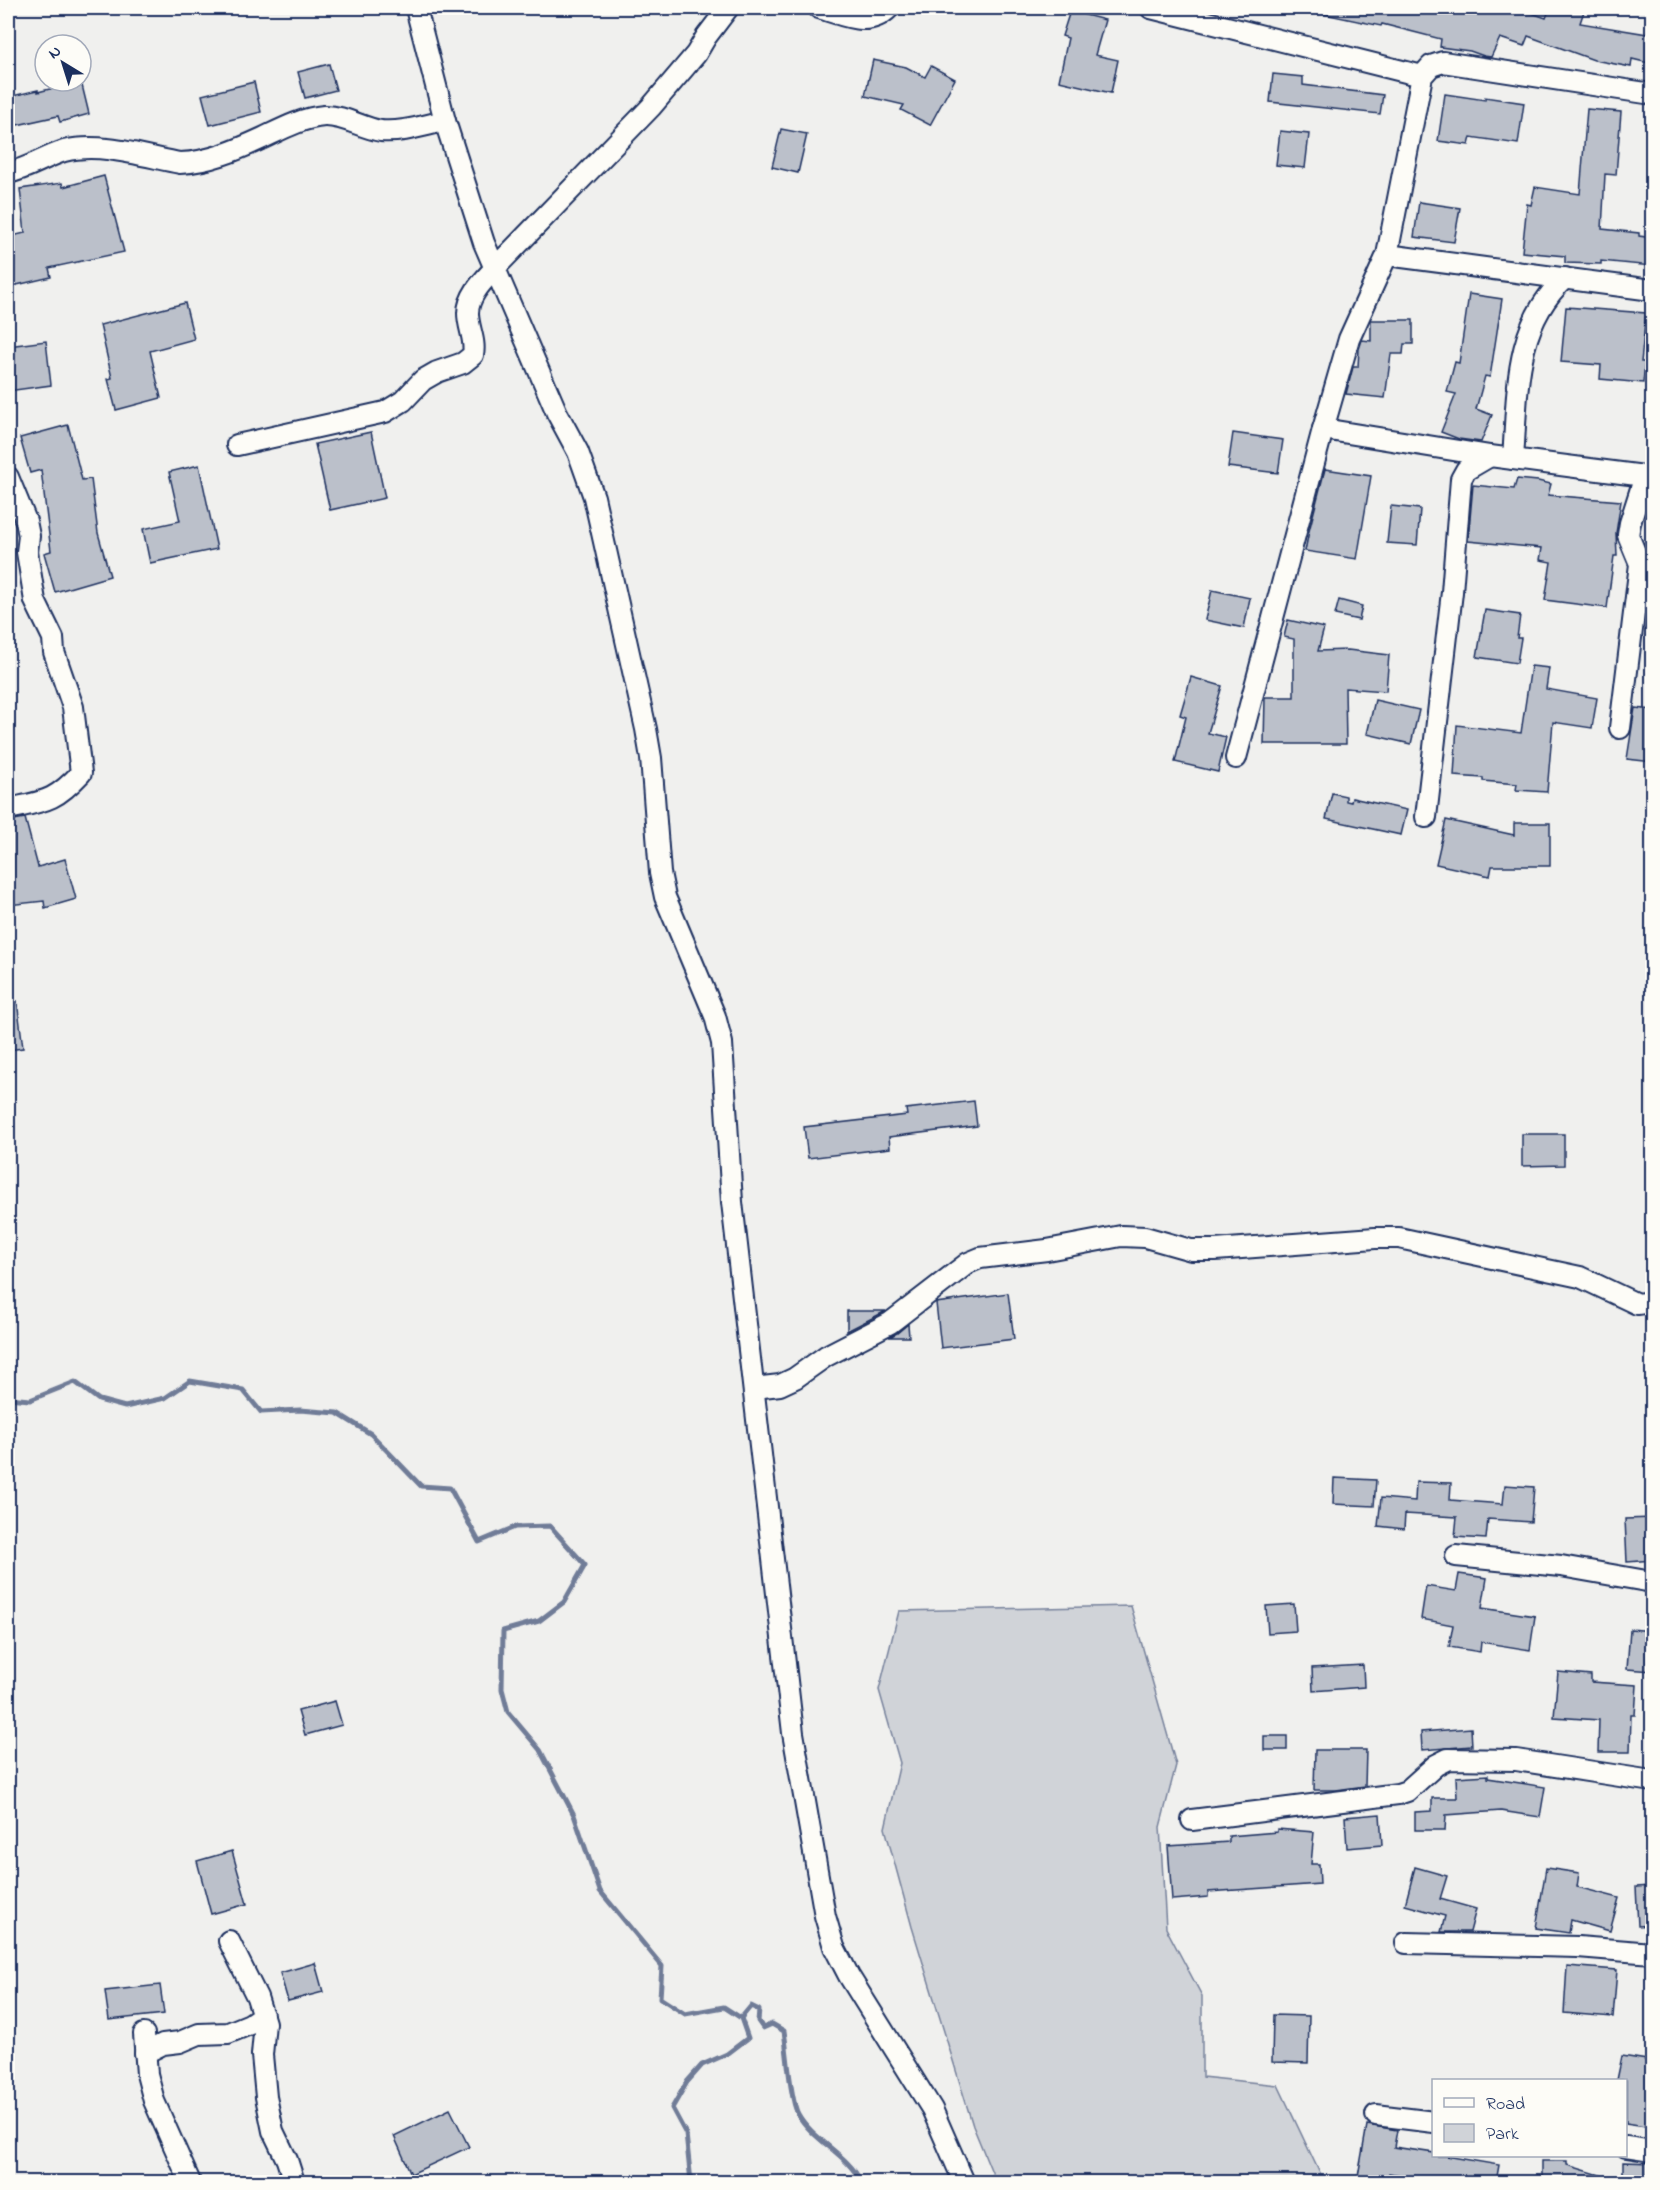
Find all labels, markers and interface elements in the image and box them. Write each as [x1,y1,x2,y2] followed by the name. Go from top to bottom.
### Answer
[33,33,93,93] north arrow
[43,40,67,66] text: N
[1432,2079,1627,2157] legend
[1486,2092,1525,2118] text: Road
[1486,2122,1519,2148] text: Park

